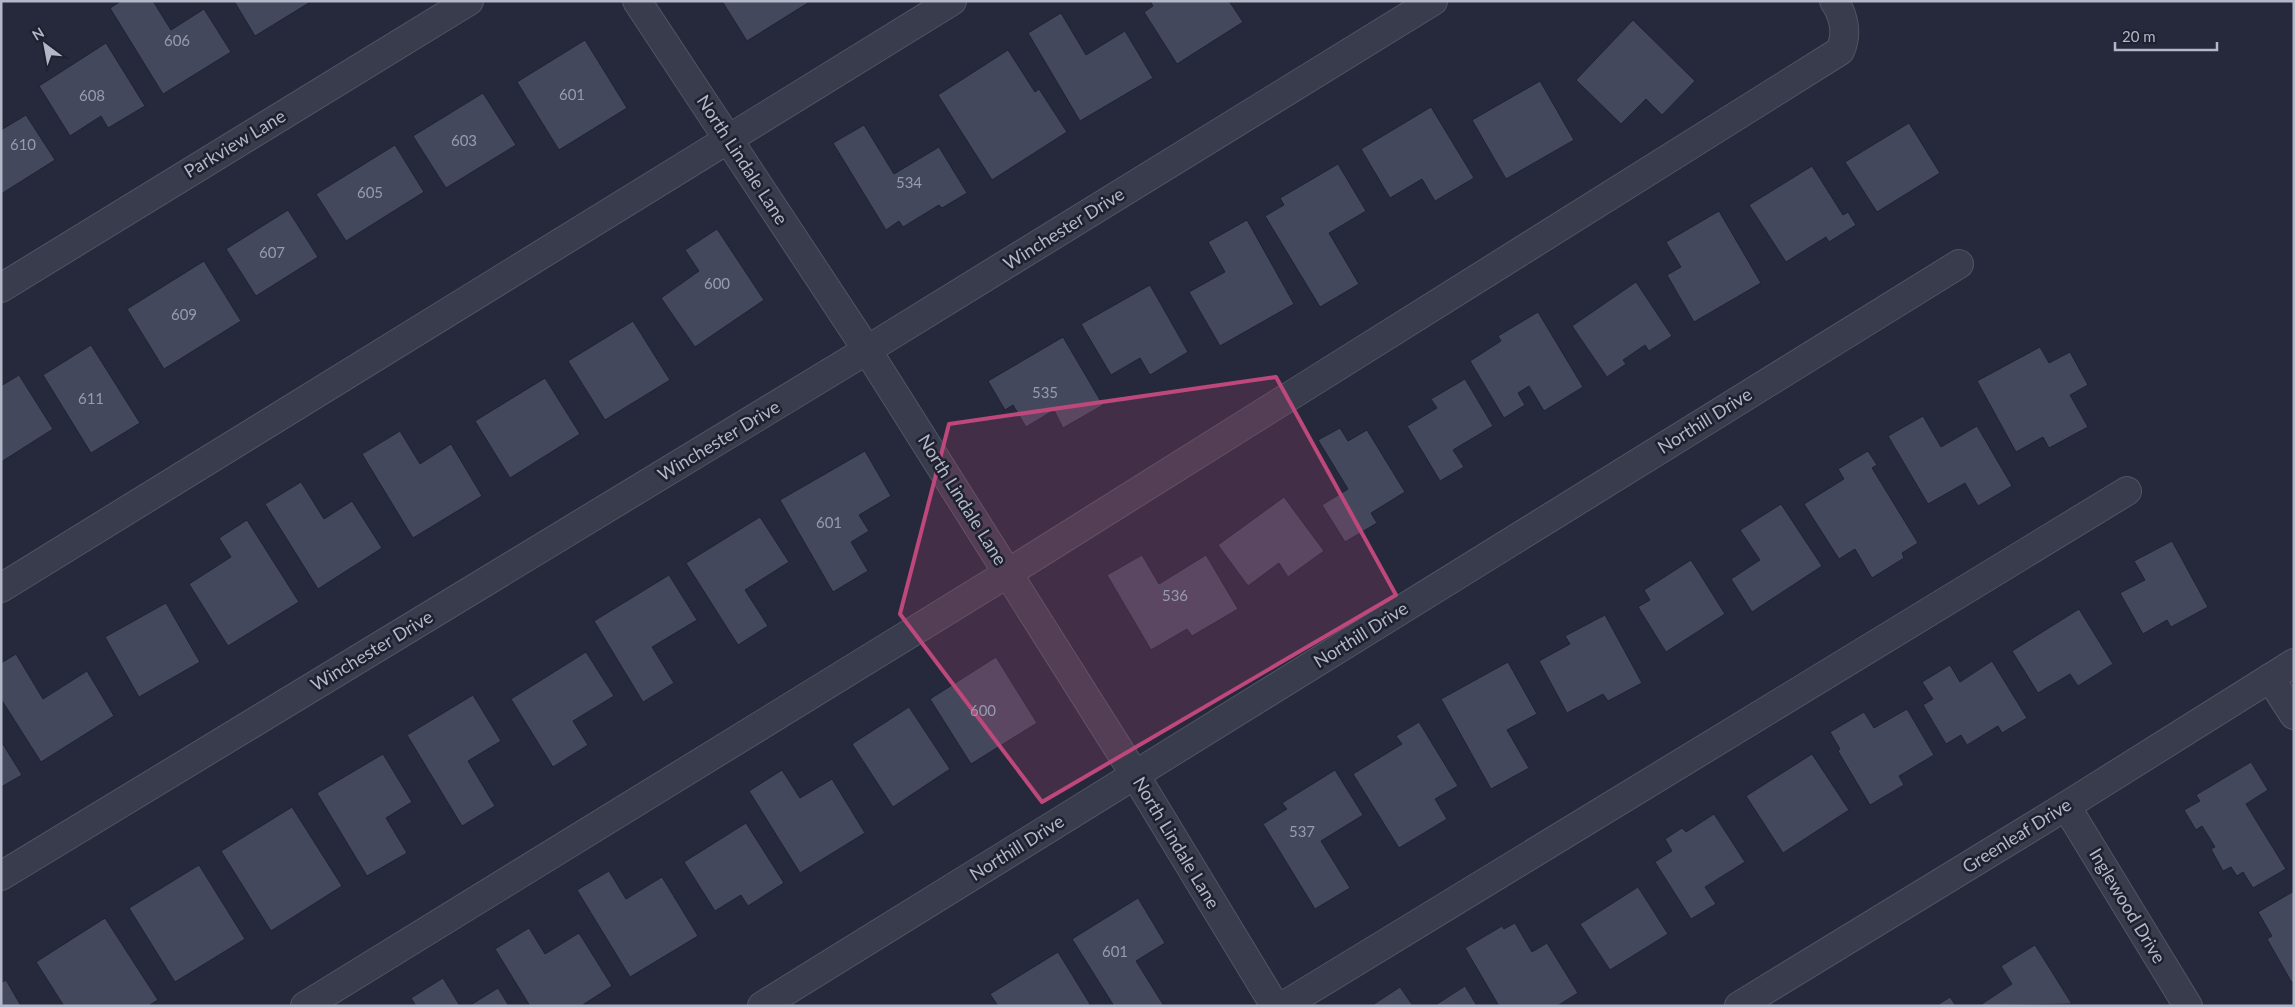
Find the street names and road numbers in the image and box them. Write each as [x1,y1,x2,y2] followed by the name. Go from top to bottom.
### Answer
[693,91,793,228] street label: North Lindale Lane
[180,104,289,182] street label: Parkview Lane
[999,182,1128,274] street label: Winchester Drive
[1653,382,1756,458] street label: Northill Drive
[653,395,784,485] street label: Winchester Drive
[914,430,1012,569] street label: North Lindale Lane
[1309,596,1412,672] street label: Northill Drive
[306,605,437,695] street label: Winchester Drive
[1129,773,1225,912] street label: North Lindale Lane
[1958,793,2075,877] street label: Greenleaf Drive
[965,809,1068,885] street label: Northill Drive
[2085,844,2171,967] street label: Inglewood Drive

